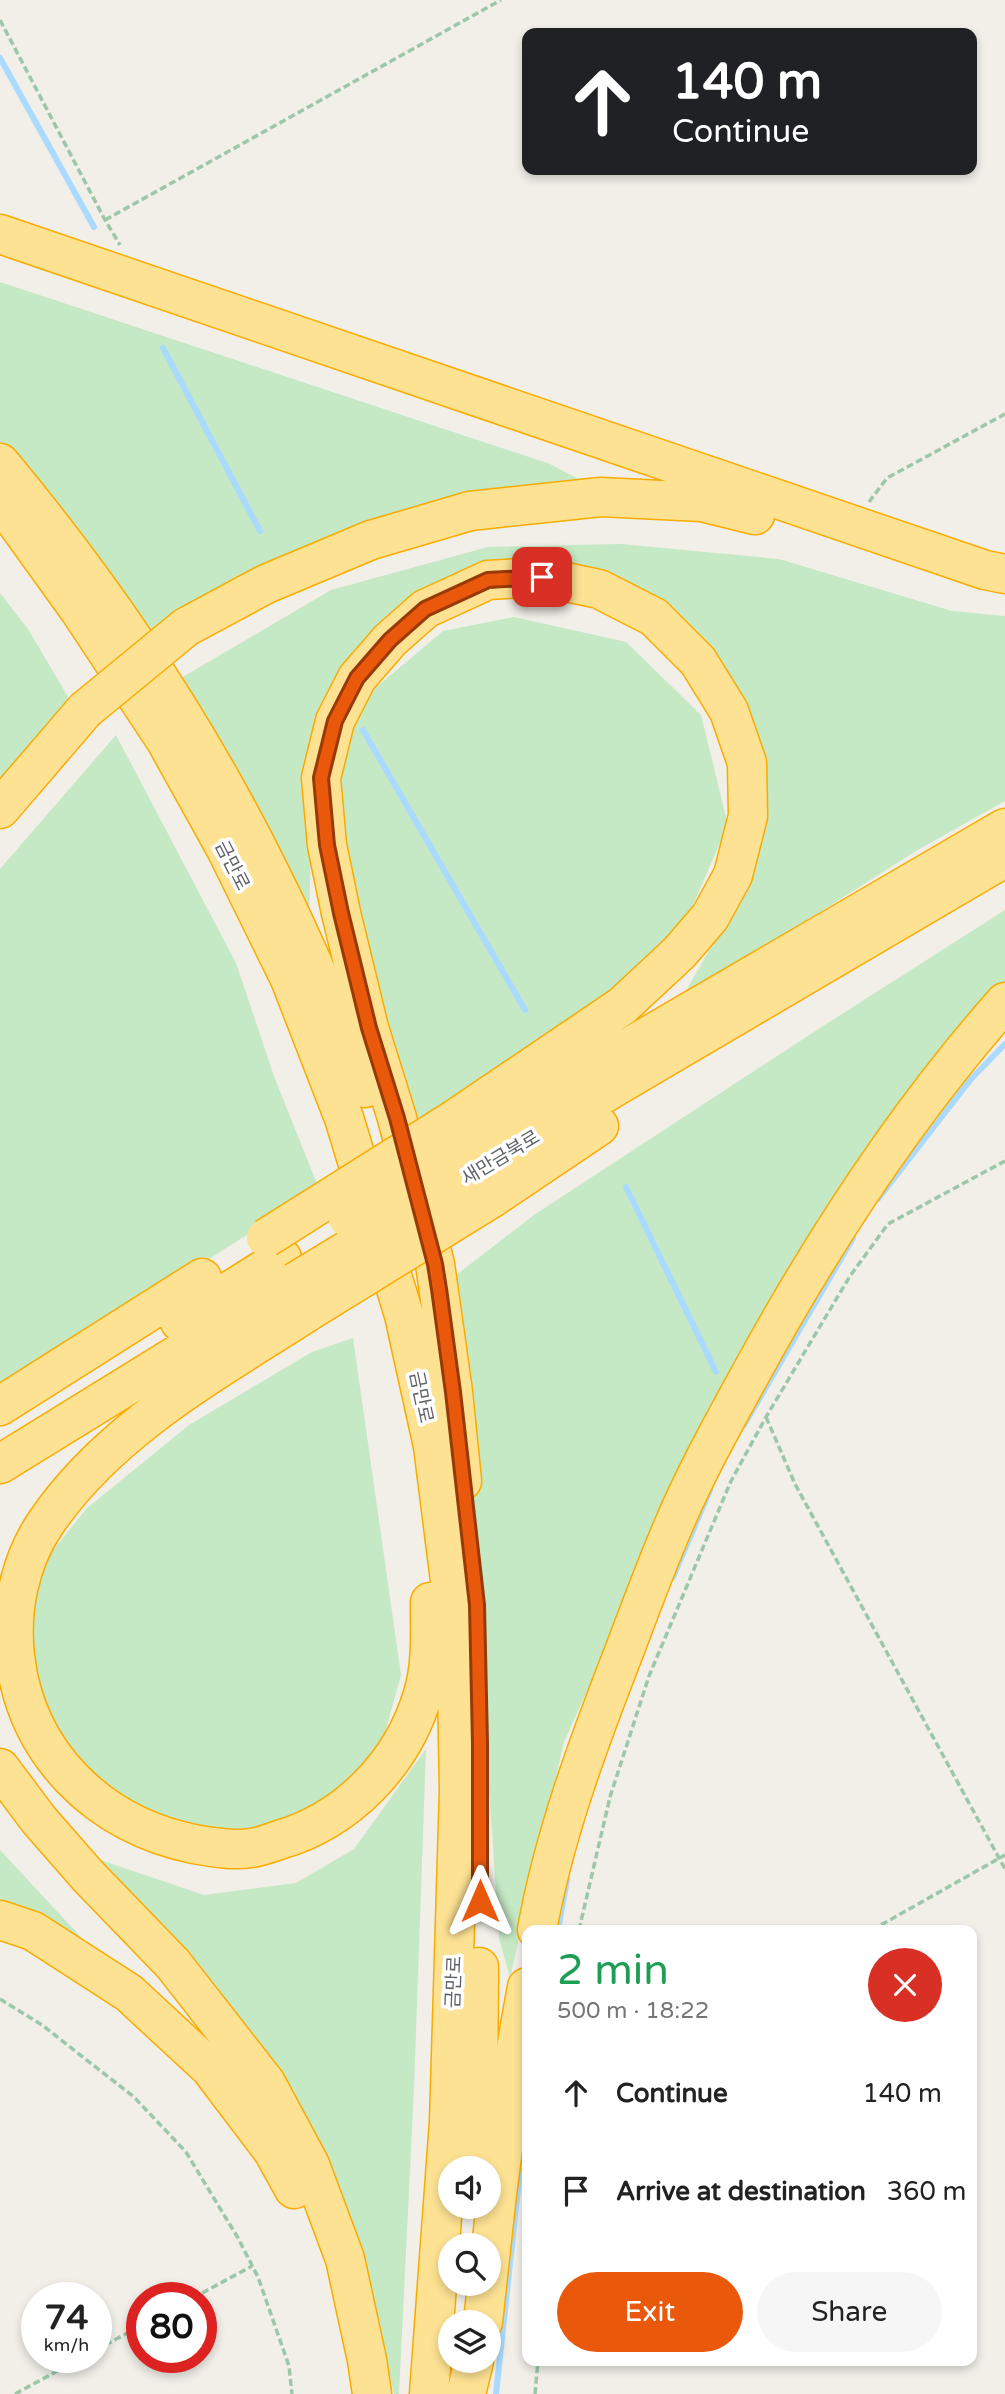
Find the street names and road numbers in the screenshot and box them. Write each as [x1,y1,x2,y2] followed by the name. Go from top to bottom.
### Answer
[210,837,254,894] street label: 금만로
[457,1126,544,1190] street label: 새만금북로
[405,1369,437,1425] street label: 금만로
[442,1955,466,2009] street label: 금만로

